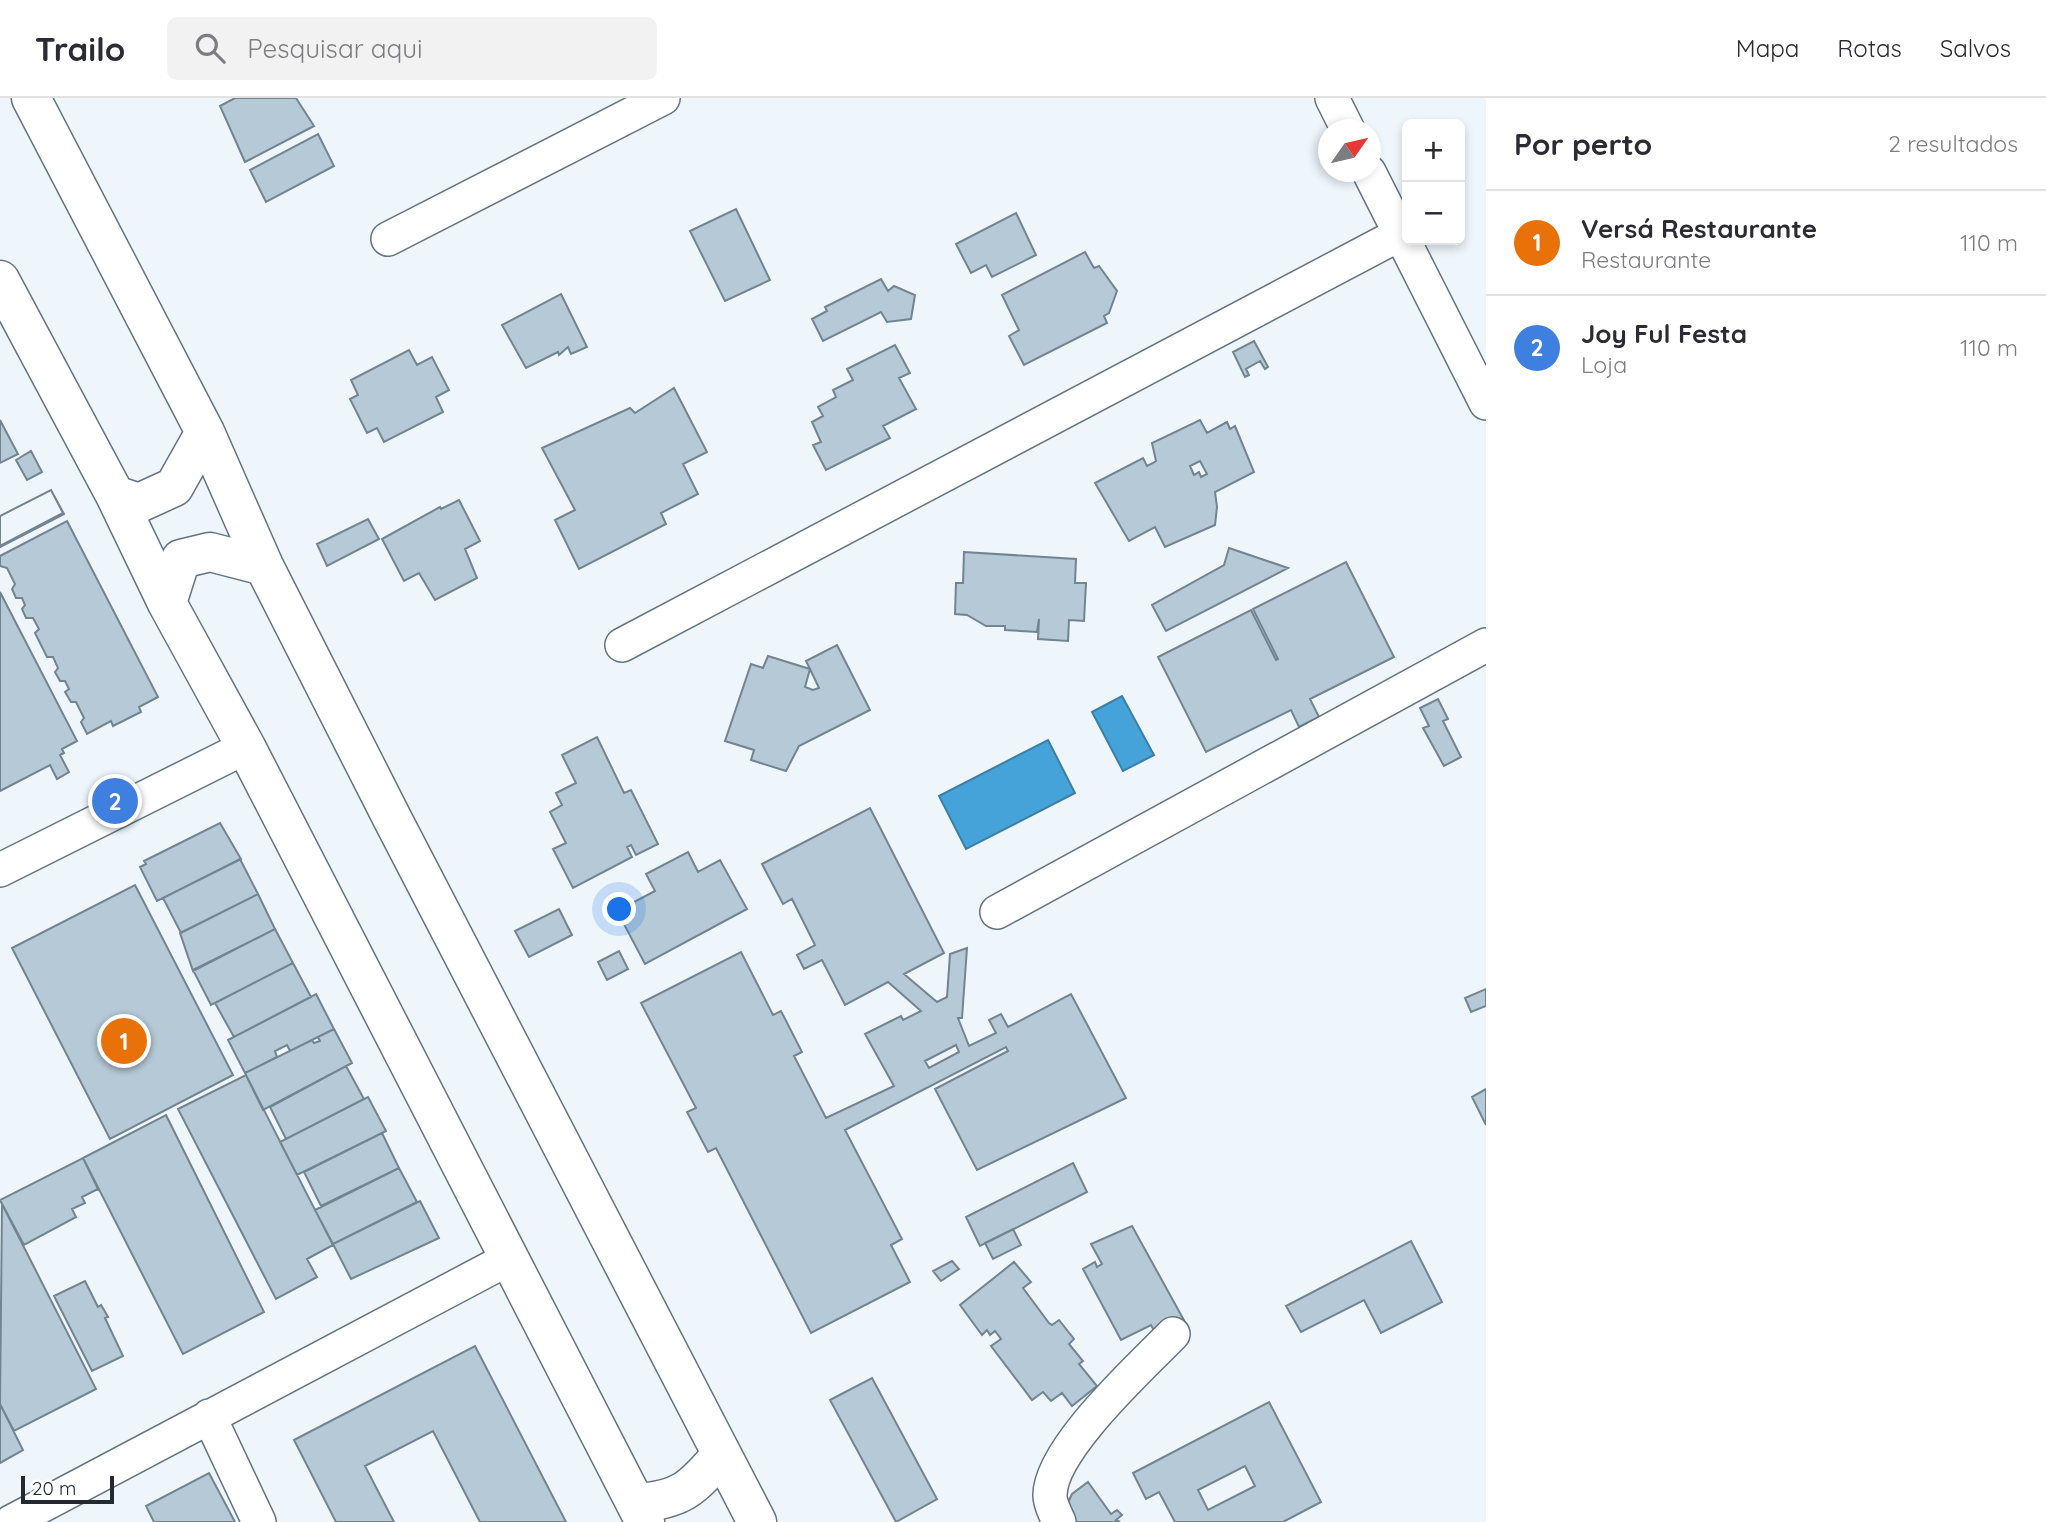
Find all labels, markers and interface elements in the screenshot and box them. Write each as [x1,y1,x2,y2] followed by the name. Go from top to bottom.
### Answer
[167,17,657,80] search box
[35,28,125,69] text: Trailo
[191,29,229,67] icon: search
[247,32,423,65] text: Pesquisar aqui
[1736,33,1799,63] text: Mapa
[1837,33,1902,63] text: Rotas
[1940,33,2011,63] text: Salvos
[1318,119,1381,182] north arrow
[1402,119,1465,245] map controls
[1402,119,1465,182] button: +
[1514,125,1652,163] text: Por perto
[1888,129,2018,158] text: 2 resultados
[1402,182,1465,245] button: −
[1581,212,1817,245] text: Versá Restaurante
[1533,228,1541,257] text: 1
[1960,228,2018,257] text: 110 m
[1581,245,1711,274] text: Restaurante
[1581,317,1747,350] text: Joy Ful Festa
[1530,333,1544,362] text: 2
[1960,333,2018,362] text: 110 m
[1581,350,1627,379] text: Loja
[92,775,138,827] pin: 2
[602,892,636,926] your location
[101,1015,147,1067] pin: 1
[21,1473,114,1505] scale bar
[32,1476,76,1500] text: 20 m

